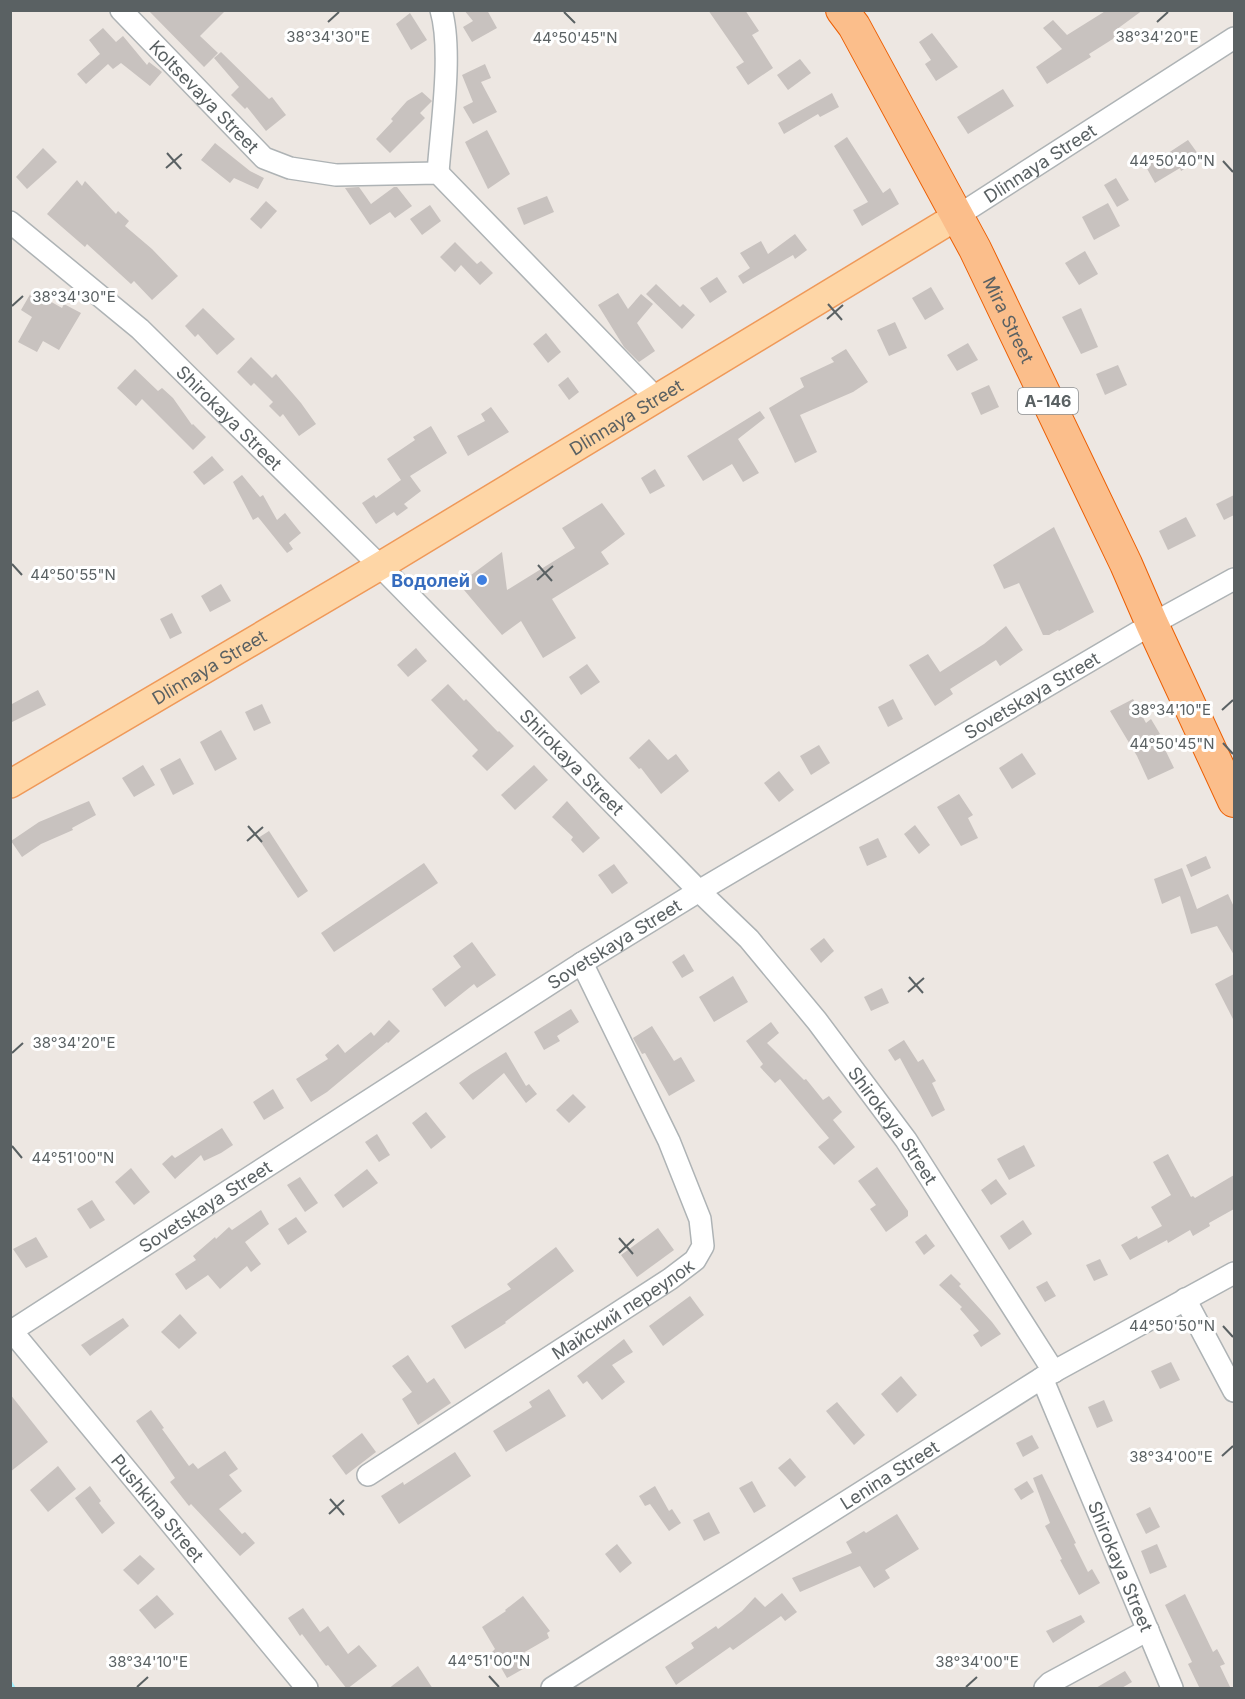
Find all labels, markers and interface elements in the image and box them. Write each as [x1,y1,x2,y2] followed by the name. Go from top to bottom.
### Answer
[286,27,370,46] text: 38°34'30"E
[1115,27,1199,46] text: 38°34'20"E
[532,28,618,47] text: 44°50'45"N
[145,36,263,157] street label: Koltsevaya Street
[980,119,1100,207] street label: Dlinnaya Street
[1129,151,1215,170] text: 44°50'40"N
[979,273,1039,366] street label: Mira Street
[32,287,116,306] text: 38°34'30"E
[172,361,287,474] street label: Shirokaya Street
[565,374,687,459] street label: Dlinnaya Street
[1018,388,1078,414] road number: А-146
[30,565,116,584] text: 44°50'55"N
[391,570,470,591] place label: Водолей
[475,573,489,587] marker: Водолей
[148,625,270,708] street label: Dlinnaya Street
[960,647,1103,743] street label: Sovetskaya Street
[1131,700,1211,719] text: 38°34'10"E
[516,705,629,819] street label: Shirokaya Street
[1129,734,1215,753] text: 44°50'45"N
[543,894,685,993] street label: Sovetskaya Street
[32,1033,116,1052] text: 38°34'20"E
[844,1062,942,1188] street label: Shirokaya Street
[32,1148,114,1167] text: 44°51'00"N
[135,1156,275,1257] street label: Sovetskaya Street
[548,1254,698,1363] street label: Майский переулок
[1129,1316,1215,1335] text: 44°50'50"N
[836,1436,942,1514] street label: Lenina Street
[1129,1447,1213,1466] text: 38°34'00"E
[107,1450,209,1566] street label: Pushkina Street
[1084,1498,1158,1635] street label: Shirokaya Street
[448,1651,530,1670] text: 44°51'00"N
[108,1652,188,1671] text: 38°34'10"E
[935,1652,1019,1671] text: 38°34'00"E

